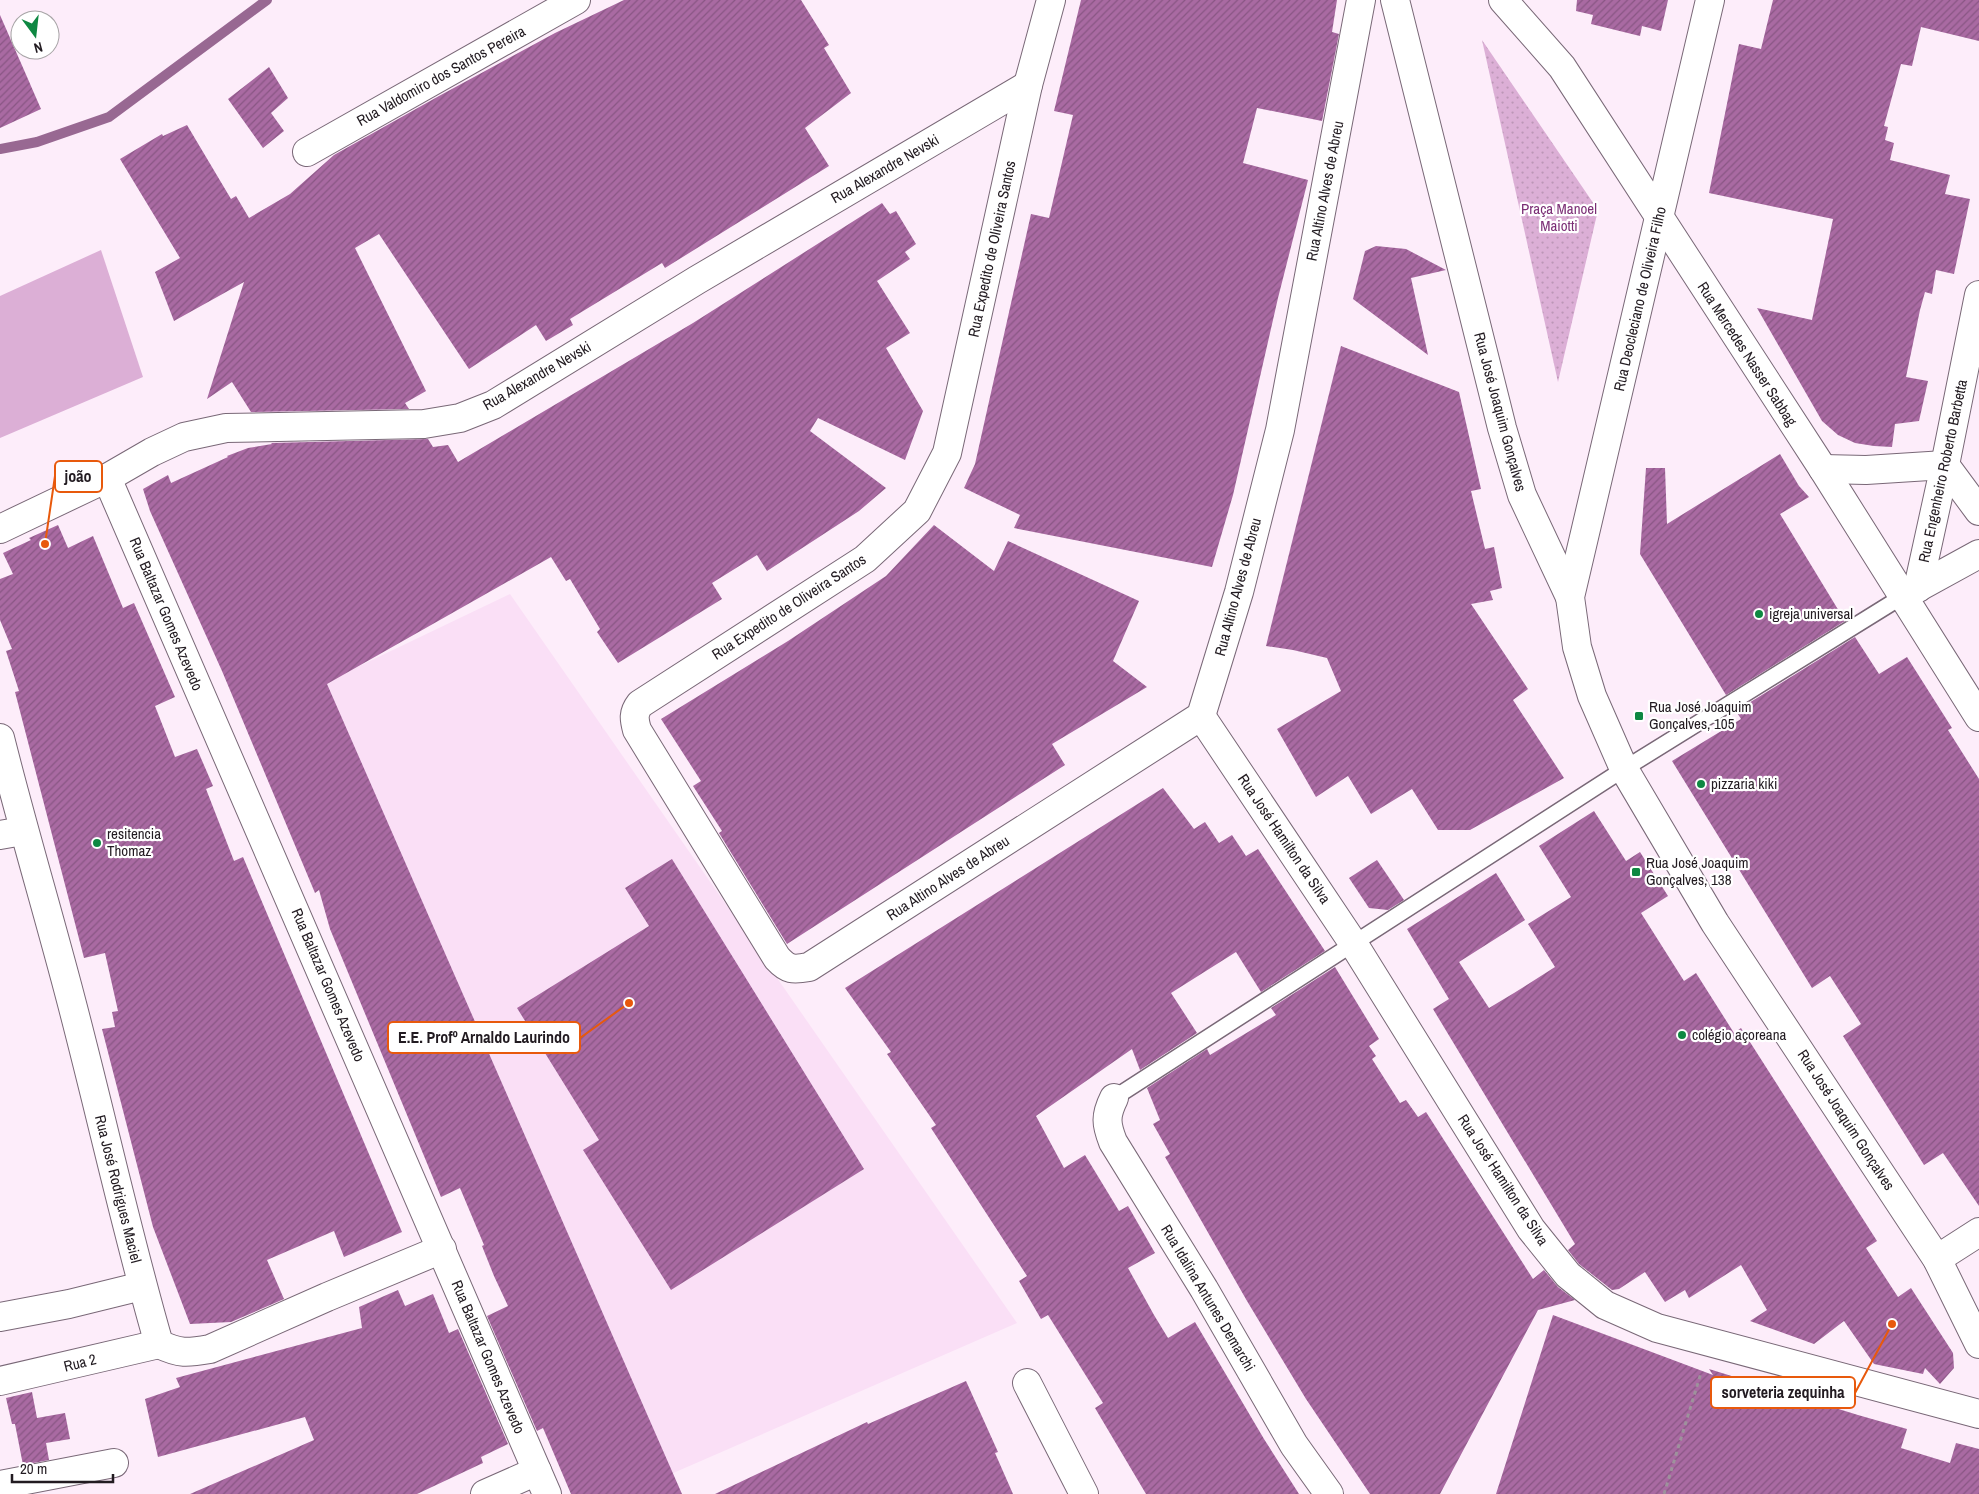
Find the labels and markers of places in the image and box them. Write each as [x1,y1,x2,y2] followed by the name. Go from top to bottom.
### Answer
[55,461,102,492] callout: joão
[1769,603,1853,624] place label: igreja universal
[1753,608,1765,620] marker: igreja universal
[1649,696,1752,734] place label: Rua José Joaquim Gonçalves, 105
[1633,710,1645,722] marker: Rua José Joaquim Gonçalves, 105
[1711,773,1777,794] place label: pizzaria kiki
[1695,778,1707,790] marker: pizzaria kiki
[107,823,161,861] place label: resitencia Thomaz
[91,837,103,849] marker: resitencia Thomaz
[1646,852,1749,890] place label: Rua José Joaquim Gonçalves, 138
[1630,866,1642,878] marker: Rua José Joaquim Gonçalves, 138
[388,1022,580,1053] callout: E.E. Profº Arnaldo Laurindo
[1692,1024,1787,1045] place label: colégio açoreana
[1676,1029,1688,1041] marker: colégio açoreana
[1711,1377,1855,1408] callout: sorveteria zequinha

